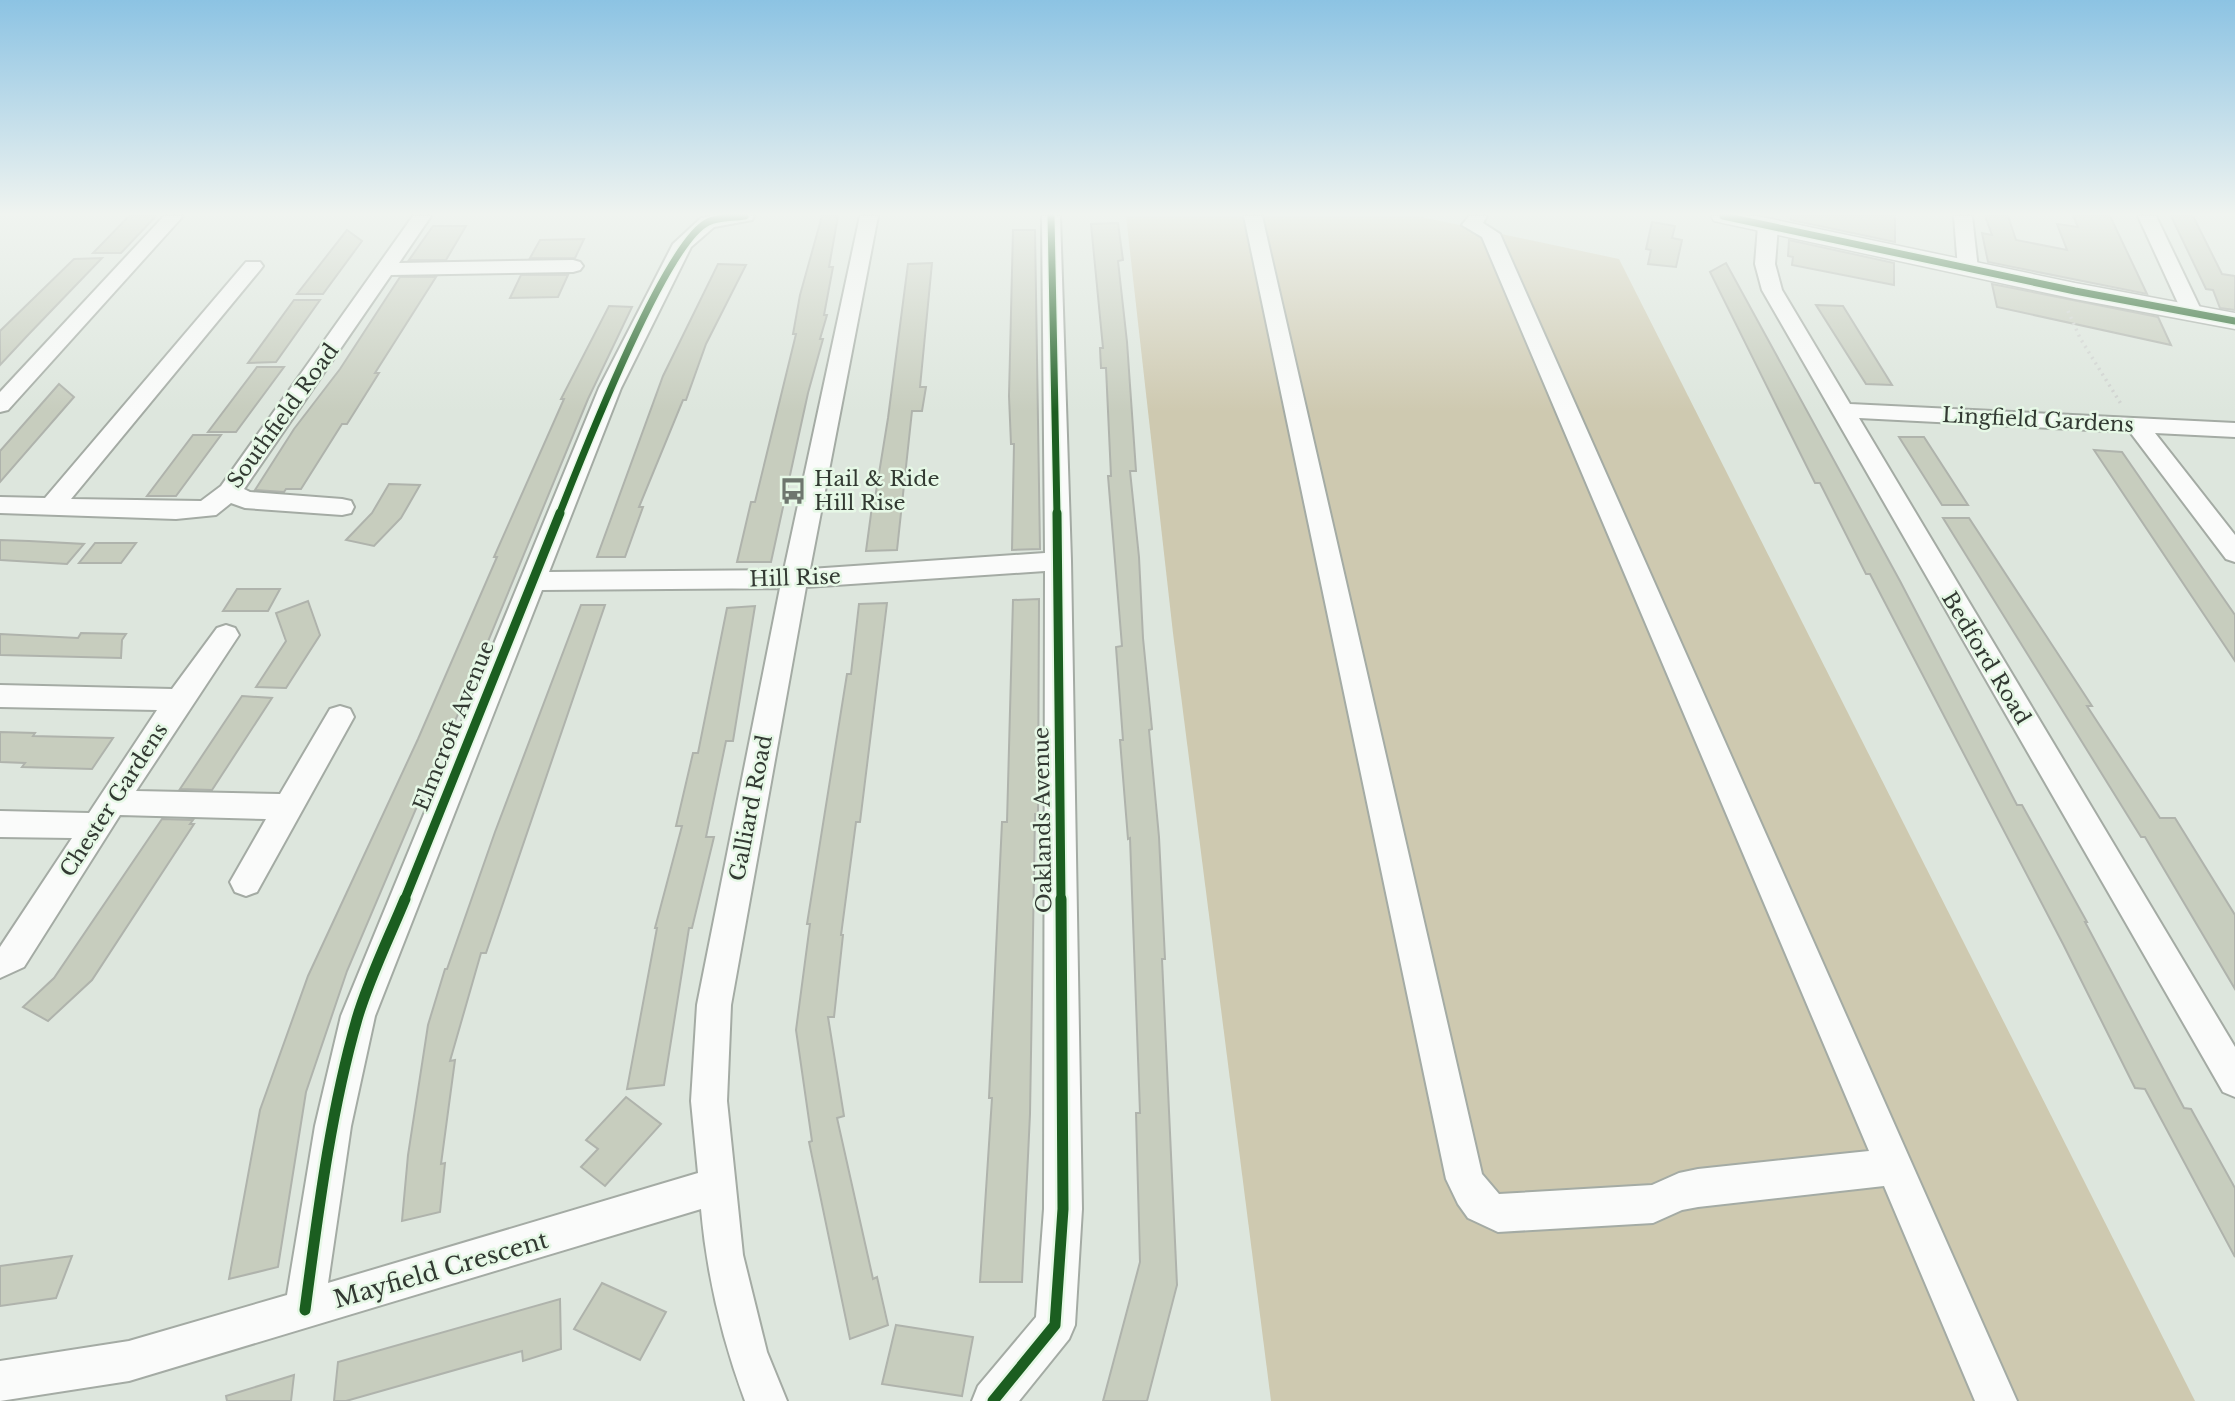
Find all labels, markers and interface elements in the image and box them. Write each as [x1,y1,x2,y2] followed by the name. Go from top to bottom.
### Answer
[222,339,344,493] street label: Southfield Road
[1941,402,2135,438] street label: Lingfield Gardens
[814,466,939,516] place label: Hail & Ride Hill Rise
[778,476,808,506] bus stop icon: Hail & Ride Hill Rise
[749,563,841,593] street label: Hill Rise
[1936,587,2036,729] street label: Bedford Road
[408,637,500,815] street label: Elmcroft Avenue
[55,718,173,882] street label: Chester Gardens
[1028,727,1058,913] street label: Oaklands Avenue
[724,733,778,883] street label: Galliard Road
[330,1225,551,1314] street label: Mayfield Crescent

